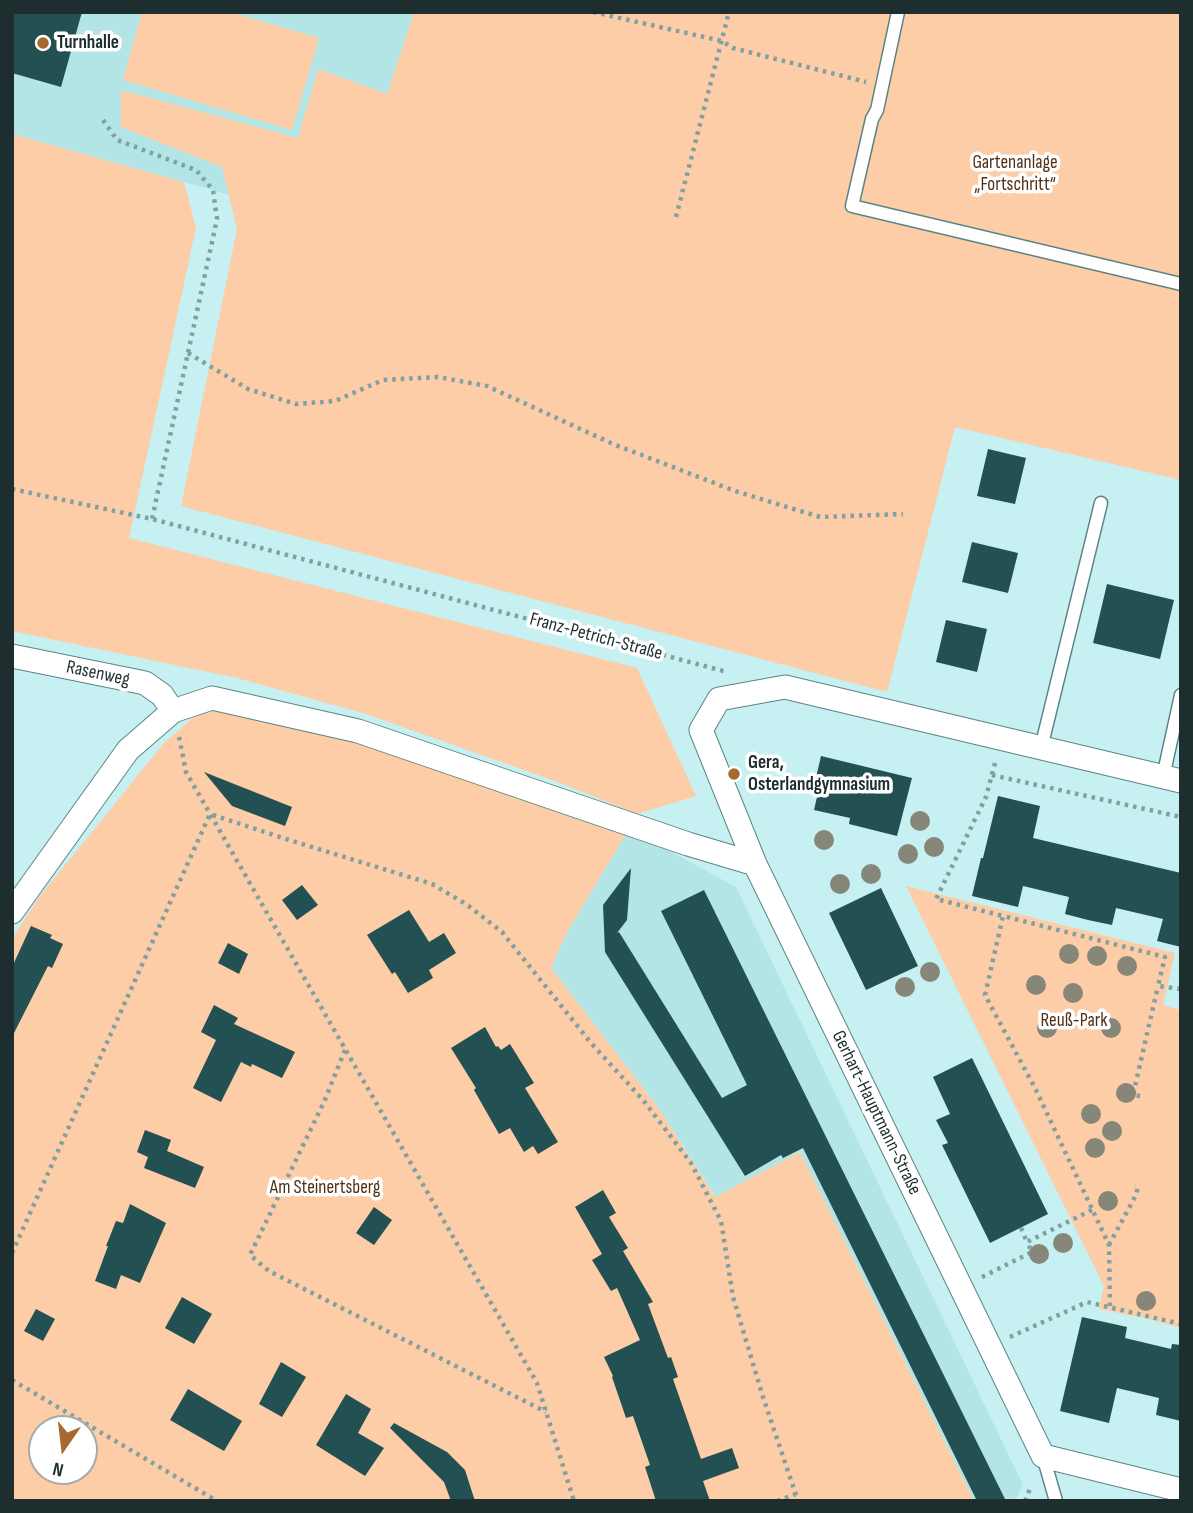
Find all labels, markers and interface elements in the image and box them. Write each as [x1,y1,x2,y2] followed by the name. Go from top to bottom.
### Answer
[57,32,119,54] place label: Turnhalle
[35,35,51,51] marker: Turnhalle
[972,152,1058,196] park label: Gartenanlage „Fortschritt“
[527,608,665,666] street label: Franz-Petrich-Straße
[64,656,132,692] street label: Rasenweg
[748,752,890,796] place label: Gera, Osterlandgymnasium
[726,766,742,782] marker: Gera, Osterlandgymnasium
[1041,1010,1107,1032] park label: Reuß-Park
[826,1027,926,1199] street label: Gerhart-Hauptmann-Straße
[270,1177,380,1199] park label: Am Steinertsberg
[28,1415,98,1485] north arrow
[51,1457,66,1481] text: N

